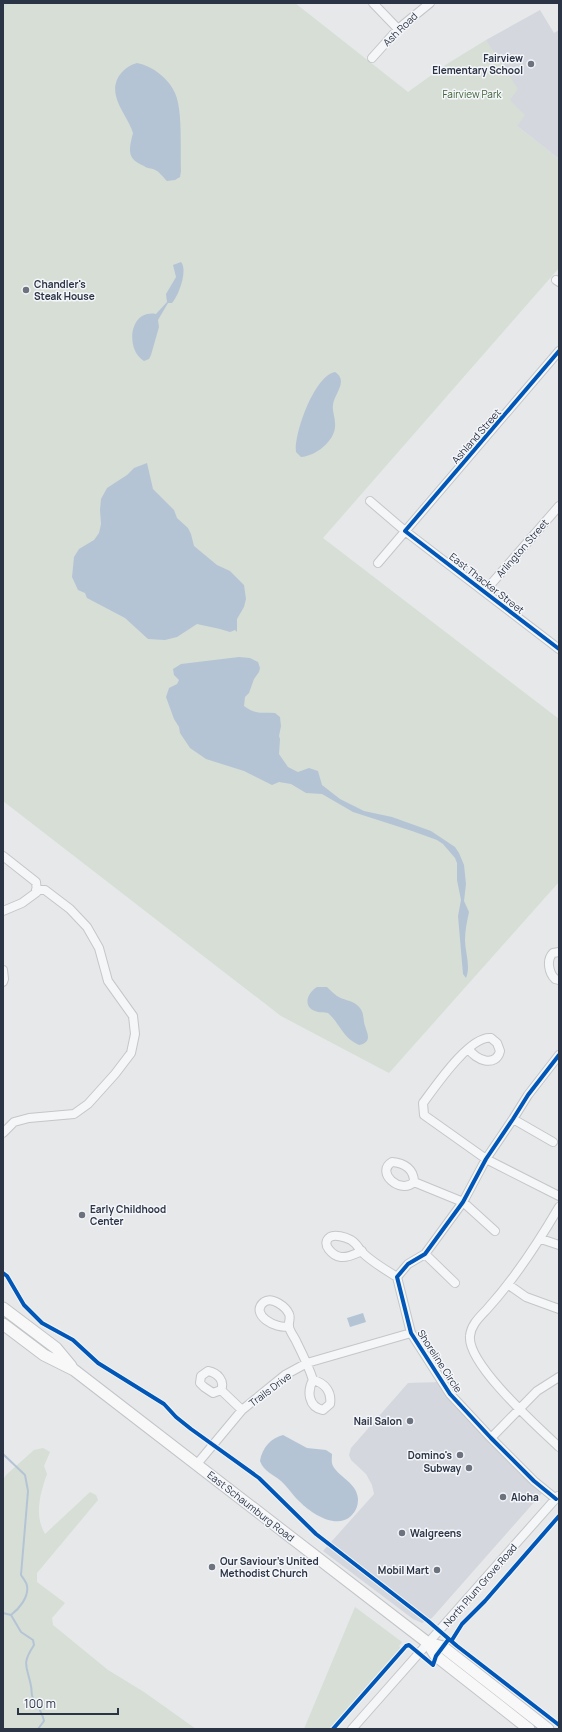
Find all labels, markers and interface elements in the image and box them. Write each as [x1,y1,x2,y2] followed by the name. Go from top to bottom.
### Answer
[380,9,420,49] street label: Ash Road
[432,51,523,77] place label: Fairview Elementary School
[526,59,536,69] marker: Fairview Elementary School
[443,87,503,101] park label: Fairview Park
[34,277,95,303] place label: Chandler's Steak House
[21,285,31,295] marker: Chandler's Steak House
[448,406,504,466] street label: Ashland Street
[493,516,551,580] street label: Arlington Street
[447,549,527,617] street label: East Thacker Street
[90,1202,166,1228] place label: Early Childhood Center
[77,1210,87,1220] marker: Early Childhood Center
[414,1327,466,1395] street label: Shoreline Circle
[246,1368,294,1410] street label: Trails Drive
[354,1414,402,1428] place label: Nail Salon
[405,1416,415,1426] marker: Nail Salon
[408,1448,453,1462] place label: Domino's
[455,1450,465,1460] marker: Domino's
[423,1461,461,1475] place label: Subway
[464,1463,474,1473] marker: Subway
[205,1468,298,1545] street label: East Schaumburg Road
[511,1490,539,1504] place label: Aloha
[498,1492,508,1502] marker: Aloha
[410,1526,462,1540] place label: Walgreens
[397,1528,407,1538] marker: Walgreens
[440,1540,520,1630] street label: North Plum Grove Road
[220,1554,319,1580] place label: Our Saviour's United Methodist Church
[207,1562,217,1572] marker: Our Saviour's United Methodist Church
[378,1563,429,1577] place label: Mobil Mart
[432,1565,442,1575] marker: Mobil Mart
[18,1690,118,1716] scale bar
[24,1695,56,1712] text: 100 m

